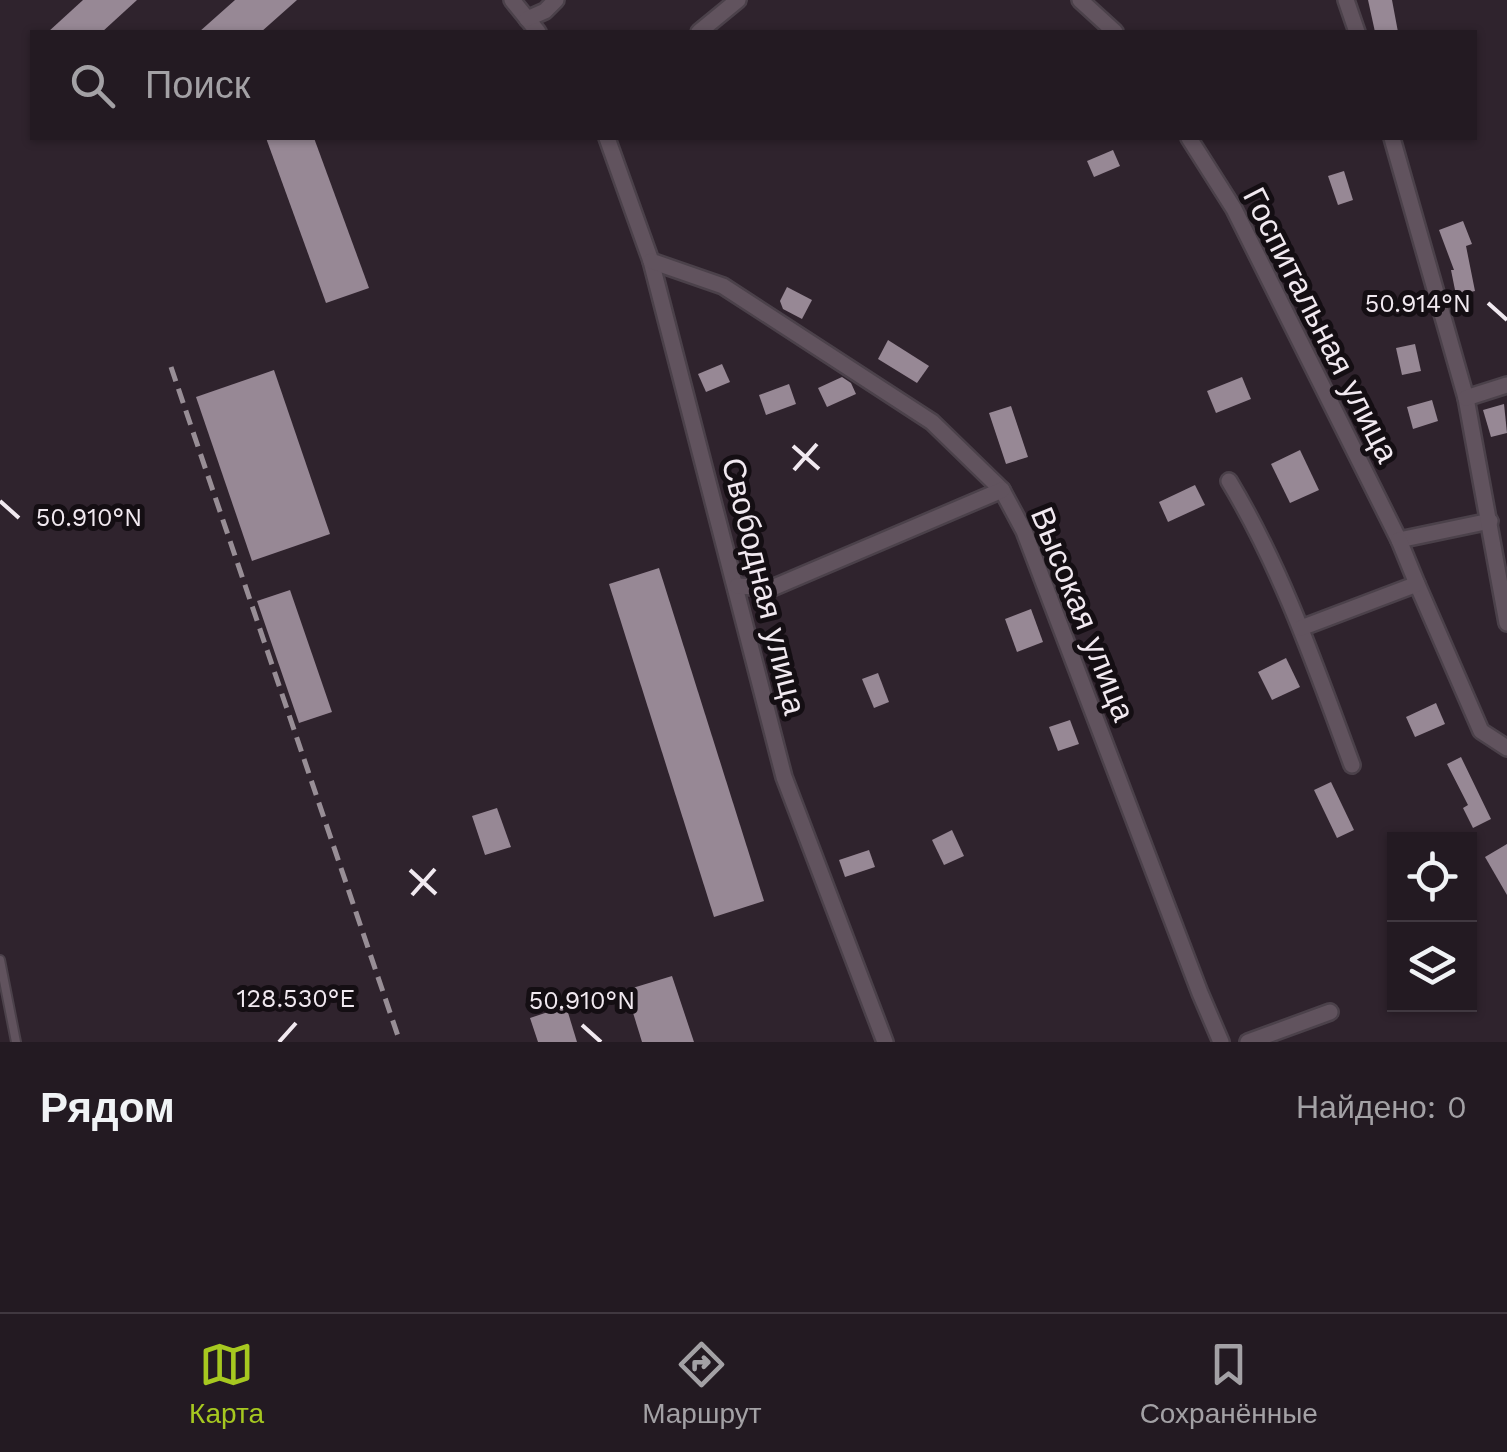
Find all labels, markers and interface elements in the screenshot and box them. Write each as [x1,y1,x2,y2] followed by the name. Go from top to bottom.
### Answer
[30,30,1477,140] search box
[65,58,120,113] icon: search
[145,63,250,107] text: Поиск
[1235,181,1407,469] street label: Госпитальная улица
[1365,289,1471,318] text: 50.914°N
[714,454,814,719] street label: Свободная улица
[1023,502,1143,727] street label: Высокая улица
[36,503,142,532] text: 50.910°N
[1387,832,1477,1012] map controls
[1387,832,1477,922] button: locate
[1387,922,1477,1012] button: layers
[237,984,355,1013] text: 128.530°E
[529,986,635,1015] text: 50.910°N
[40,1083,175,1132] text: Рядом
[1296,1088,1467,1126] text: Найдено: 0
[189,1337,264,1430] tab: Карта
[642,1337,761,1430] tab: Маршрут
[1140,1337,1318,1430] tab: Сохранённые

